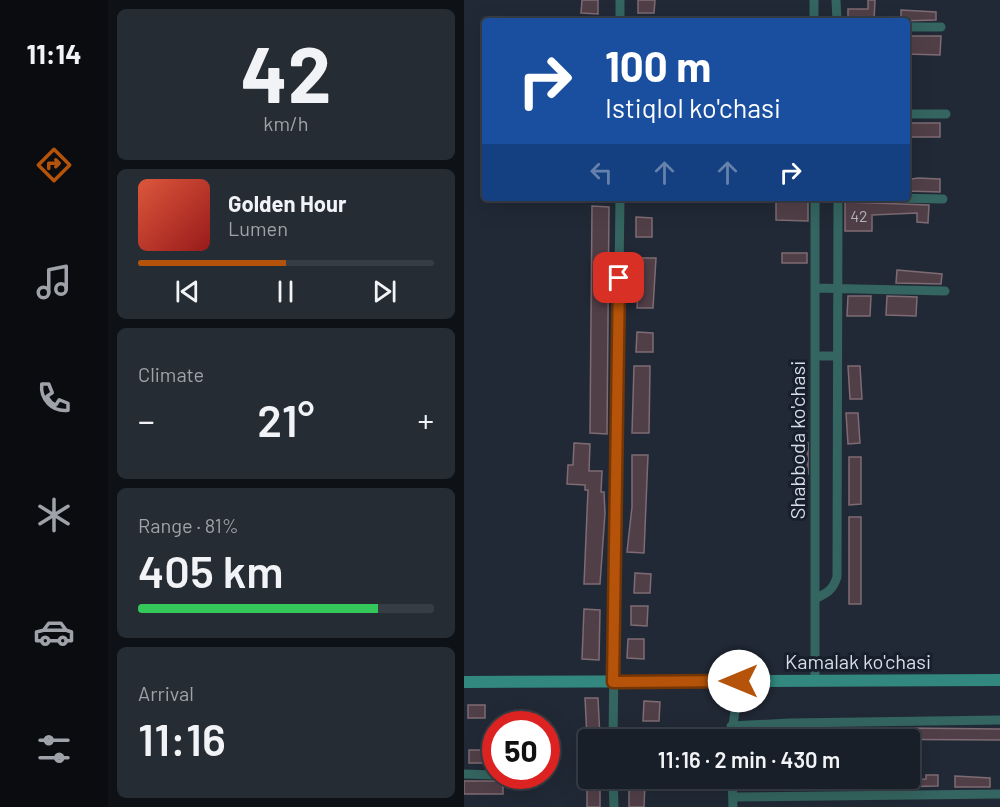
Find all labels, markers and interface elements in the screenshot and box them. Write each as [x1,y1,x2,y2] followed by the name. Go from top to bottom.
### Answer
[241,25,331,119] text: 42
[26,37,82,69] text: 11:14
[605,40,711,90] text: 100 m
[506,42,584,120] icon: right
[605,91,781,123] text: Istiqlol ko'chasi
[263,111,309,135] text: km/h
[33,144,75,186] icon: directions
[585,156,618,189] icon: left
[648,156,681,189] icon: ahead
[711,156,744,189] icon: ahead
[774,156,807,189] icon: right
[228,190,346,216] text: Golden Hour
[850,206,868,225] house number: 42
[228,216,288,240] text: Lumen
[593,252,644,303] pin
[33,261,75,303] icon: music
[602,261,635,294] icon: arrive
[171,275,204,308] icon: previous
[269,275,302,308] icon: pause
[368,275,401,308] icon: next
[785,361,809,519] street label: Shabboda ko'chasi
[138,362,204,386] text: Climate
[33,377,75,419] icon: phone
[257,392,315,446] text: 21°
[138,400,155,440] text: −
[417,400,434,440] text: +
[33,494,75,536] icon: climate
[138,513,239,537] text: Range · 81%
[138,543,284,597] text: 405 km
[33,611,75,653] icon: car
[707,649,771,713] position arrow
[785,649,931,673] street label: Kamalak ko'chasi
[138,681,194,705] text: Arrival
[138,711,226,765] text: 11:16
[482,711,560,789] speed limit sign: 50
[33,728,75,770] icon: filters
[658,746,840,772] text: 11:16 · 2 min · 430 m

